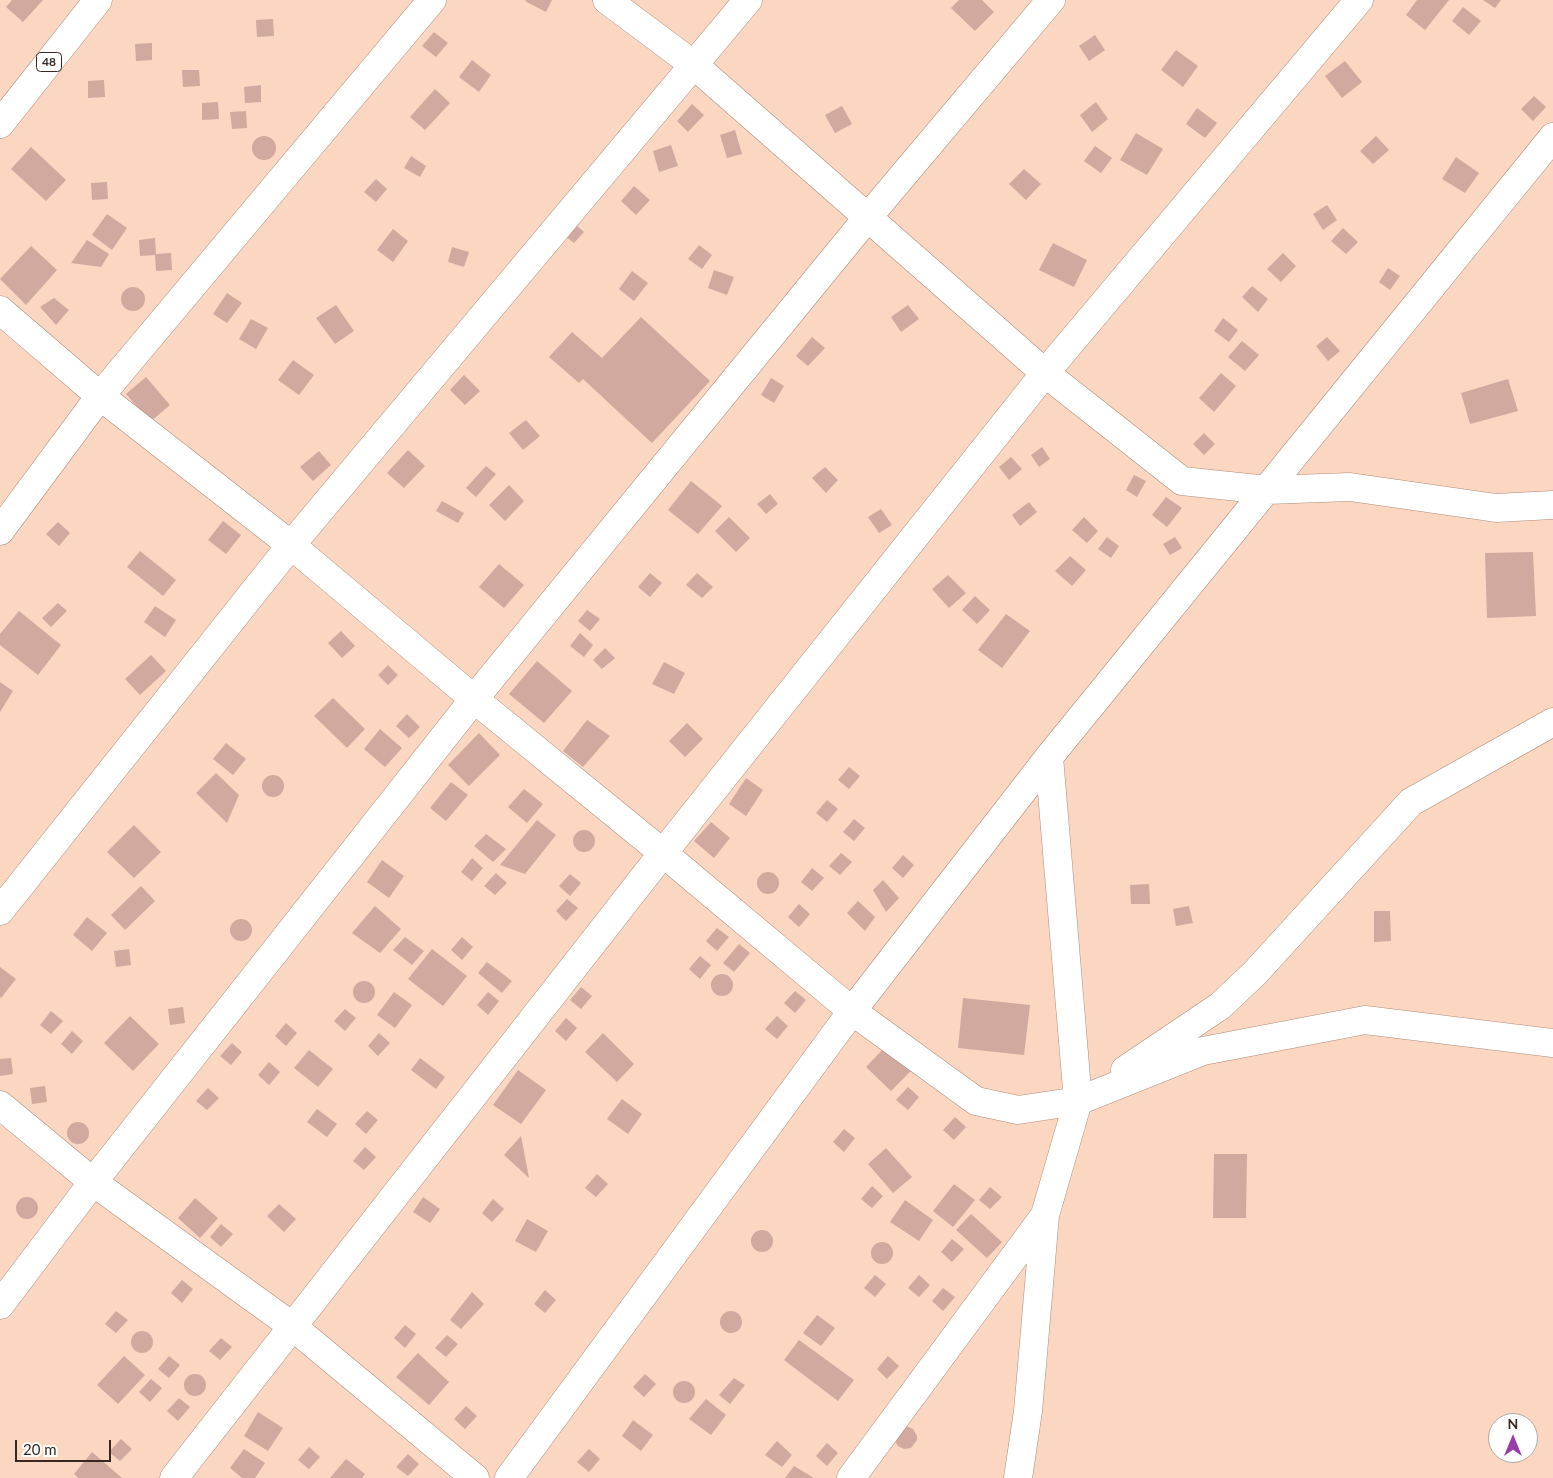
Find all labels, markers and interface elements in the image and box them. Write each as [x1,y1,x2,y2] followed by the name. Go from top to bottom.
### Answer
[36,52,62,72] road number: 48
[1488,1413,1538,1463] north arrow
[1508,1415,1518,1432] text: N
[18,1430,114,1462] scale bar
[23,1440,57,1458] text: 20 m

